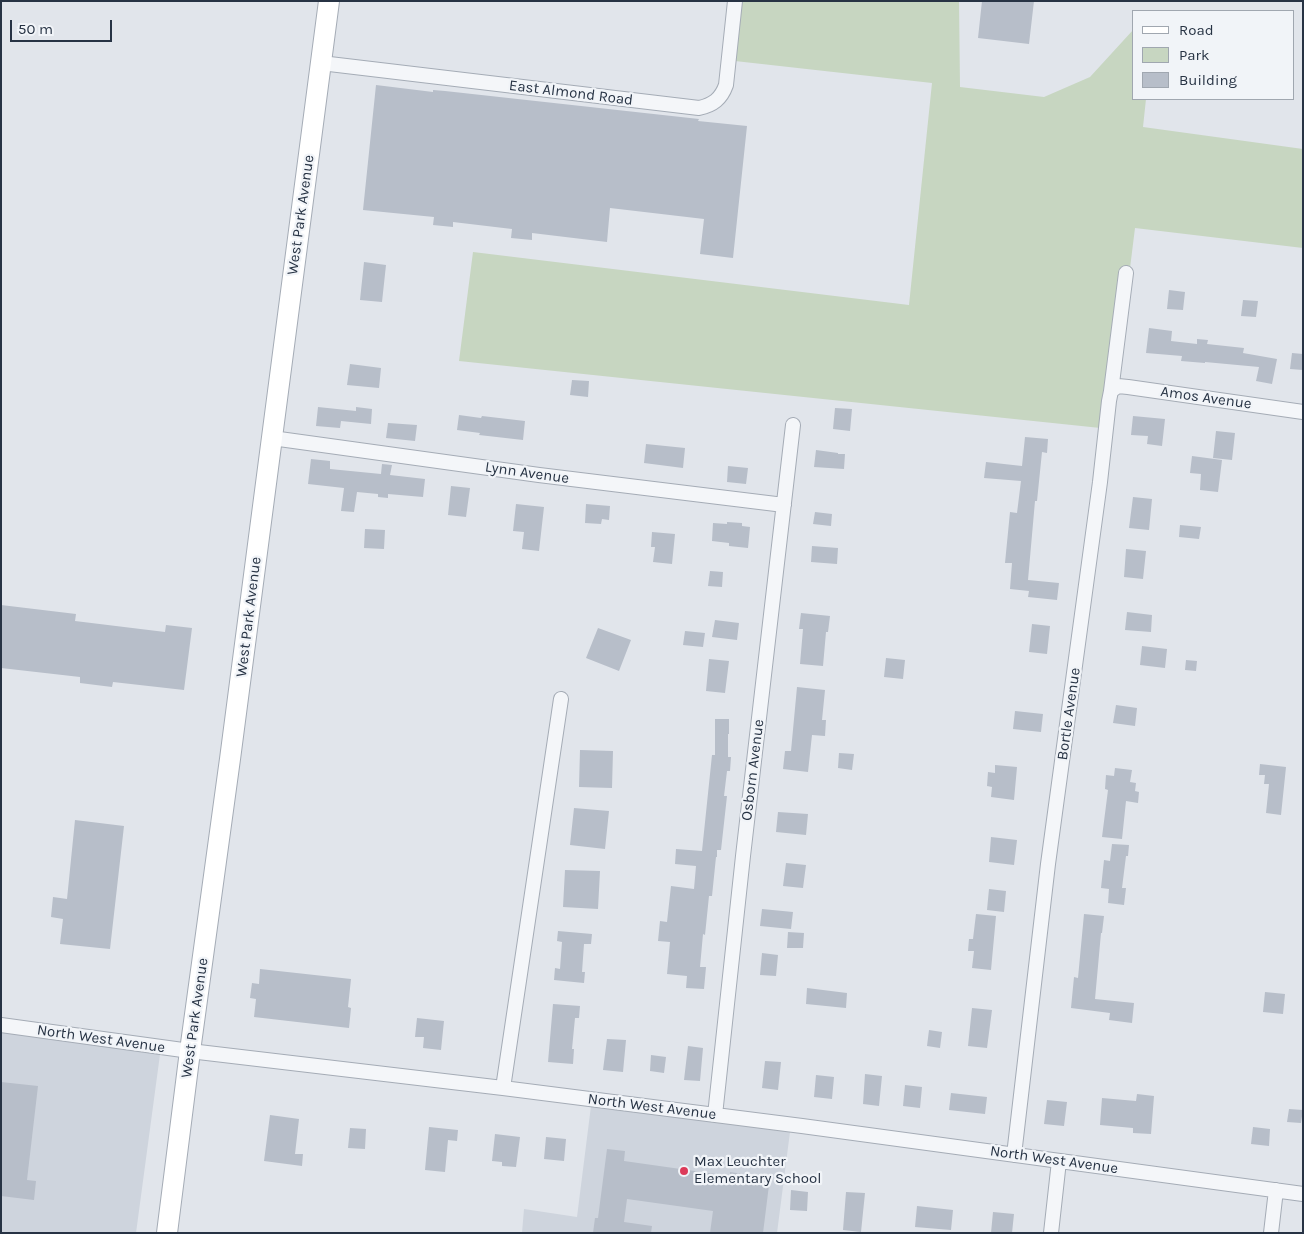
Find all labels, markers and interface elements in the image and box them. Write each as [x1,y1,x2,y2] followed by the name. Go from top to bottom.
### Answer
[12,10,115,42] scale bar
[1132,10,1294,100] legend
[18,20,53,38] text: 50 m
[1179,21,1214,39] text: Road
[1179,46,1209,64] text: Park
[1179,71,1237,89] text: Building
[508,76,634,110] street label: East Almond Road
[284,154,318,276] street label: West Park Avenue
[1159,383,1253,413] street label: Amos Avenue
[484,458,570,488] street label: Lynn Avenue
[233,556,265,678] street label: West Park Avenue
[1054,666,1084,762] street label: Bortle Avenue
[738,718,768,822] street label: Osborn Avenue
[178,957,212,1079] street label: West Park Avenue
[36,1021,166,1057] street label: North West Avenue
[587,1090,717,1124] street label: North West Avenue
[989,1142,1119,1178] street label: North West Avenue
[694,1153,821,1188] place label: Max Leuchter Elementary School
[678,1165,690,1177] marker: Max Leuchter Elementary School

